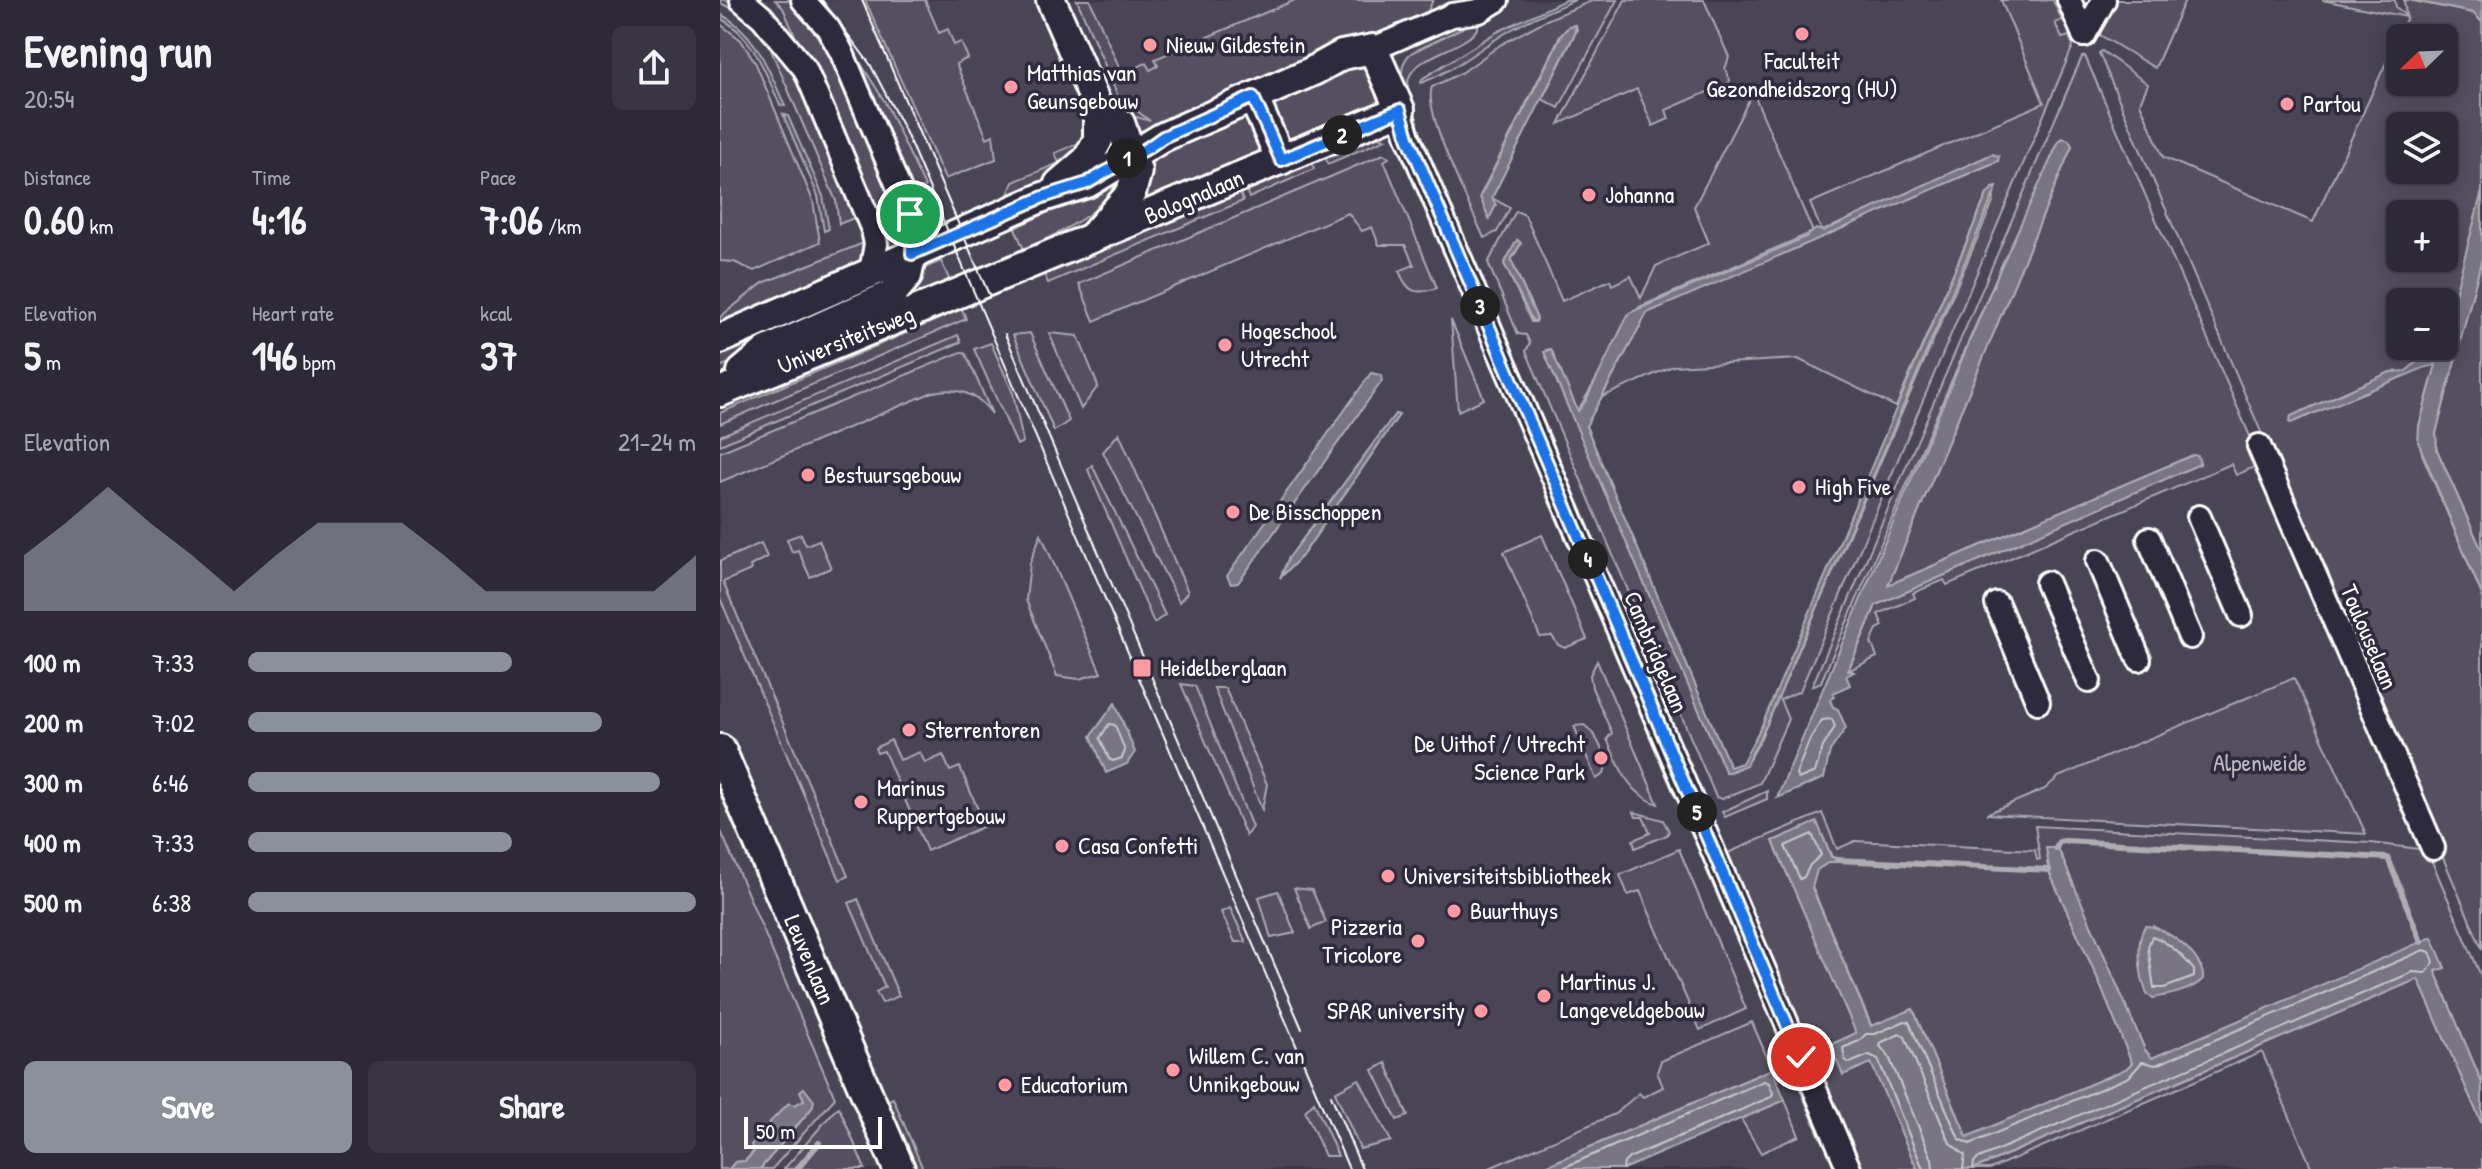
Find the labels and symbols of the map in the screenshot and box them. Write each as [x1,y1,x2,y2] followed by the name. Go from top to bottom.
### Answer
[2386,24,2458,96] north arrow
[1793,25,1811,43] marker: Faculteit Gezondheidszorg (HU)
[1166,28,1305,60] place label: Nieuw Gildestein
[1141,36,1159,54] marker: Nieuw Gildestein
[1706,44,1898,104] place label: Faculteit Gezondheidszorg (HU)
[1027,56,1138,116] place label: Matthias van Geunsgebouw
[1002,78,1020,96] marker: Matthias van Geunsgebouw
[2303,87,2361,119] place label: Partou
[2278,95,2296,113] marker: Partou
[1322,115,1362,155] pin: 2
[1107,138,1147,178] pin: 1
[1139,161,1248,231] street label: Bolognalaan
[1605,178,1674,210] place label: Johanna
[876,180,944,248] pin
[1580,186,1598,204] marker: Johanna
[1460,286,1500,326] pin: 3
[773,297,919,381] street label: Universiteitsweg
[1241,314,1337,374] place label: Hogeschool Utrecht
[1216,336,1234,354] marker: Hogeschool Utrecht
[824,458,961,490] place label: Bestuursgebouw
[799,466,817,484] marker: Bestuursgebouw
[1815,470,1892,502] place label: High Five
[1790,478,1808,496] marker: High Five
[1249,495,1382,527] place label: De Bisschoppen
[1224,503,1242,521] marker: De Bisschoppen
[1568,539,1608,579] pin: 4
[2334,579,2406,694] street label: Toulouselaan
[1617,586,1697,717] street label: Cambridgelaan
[1160,651,1287,683] place label: Heidelberglaan
[1131,657,1153,679] marker: Heidelberglaan
[925,713,1040,745] place label: Sterrentoren
[900,721,918,739] marker: Sterrentoren
[1414,727,1586,787] place label: De Uithof / Utrecht Science Park
[2213,746,2307,778] park label: Alpenweide
[1592,749,1610,767] marker: De Uithof / Utrecht Science Park
[877,771,1006,831] place label: Marinus Ruppertgebouw
[1677,792,1717,832] pin: 5
[852,793,870,811] marker: Marinus Ruppertgebouw
[1078,829,1198,861] place label: Casa Confetti
[1053,837,1071,855] marker: Casa Confetti
[1404,859,1611,891] place label: Universiteitsbibliotheek
[1379,867,1397,885] marker: Universiteitsbibliotheek
[1470,894,1558,926] place label: Buurthuys
[1445,902,1463,920] marker: Buurthuys
[777,910,844,1009] street label: Leuvenlaan
[1322,910,1402,970] place label: Pizzeria Tricolore
[1409,932,1427,950] marker: Pizzeria Tricolore
[1560,965,1705,1025] place label: Martinus J. Langeveldgebouw
[1535,987,1553,1005] marker: Martinus J. Langeveldgebouw
[1327,994,1465,1026] place label: SPAR university
[1472,1002,1490,1020] marker: SPAR university
[1767,1023,1835,1091] pin
[1189,1039,1305,1099] place label: Willem C. van Unnikgebouw
[1164,1061,1182,1079] marker: Willem C. van Unnikgebouw
[1021,1068,1128,1100] place label: Educatorium
[996,1076,1014,1094] marker: Educatorium
[744,1113,882,1149] scale bar

